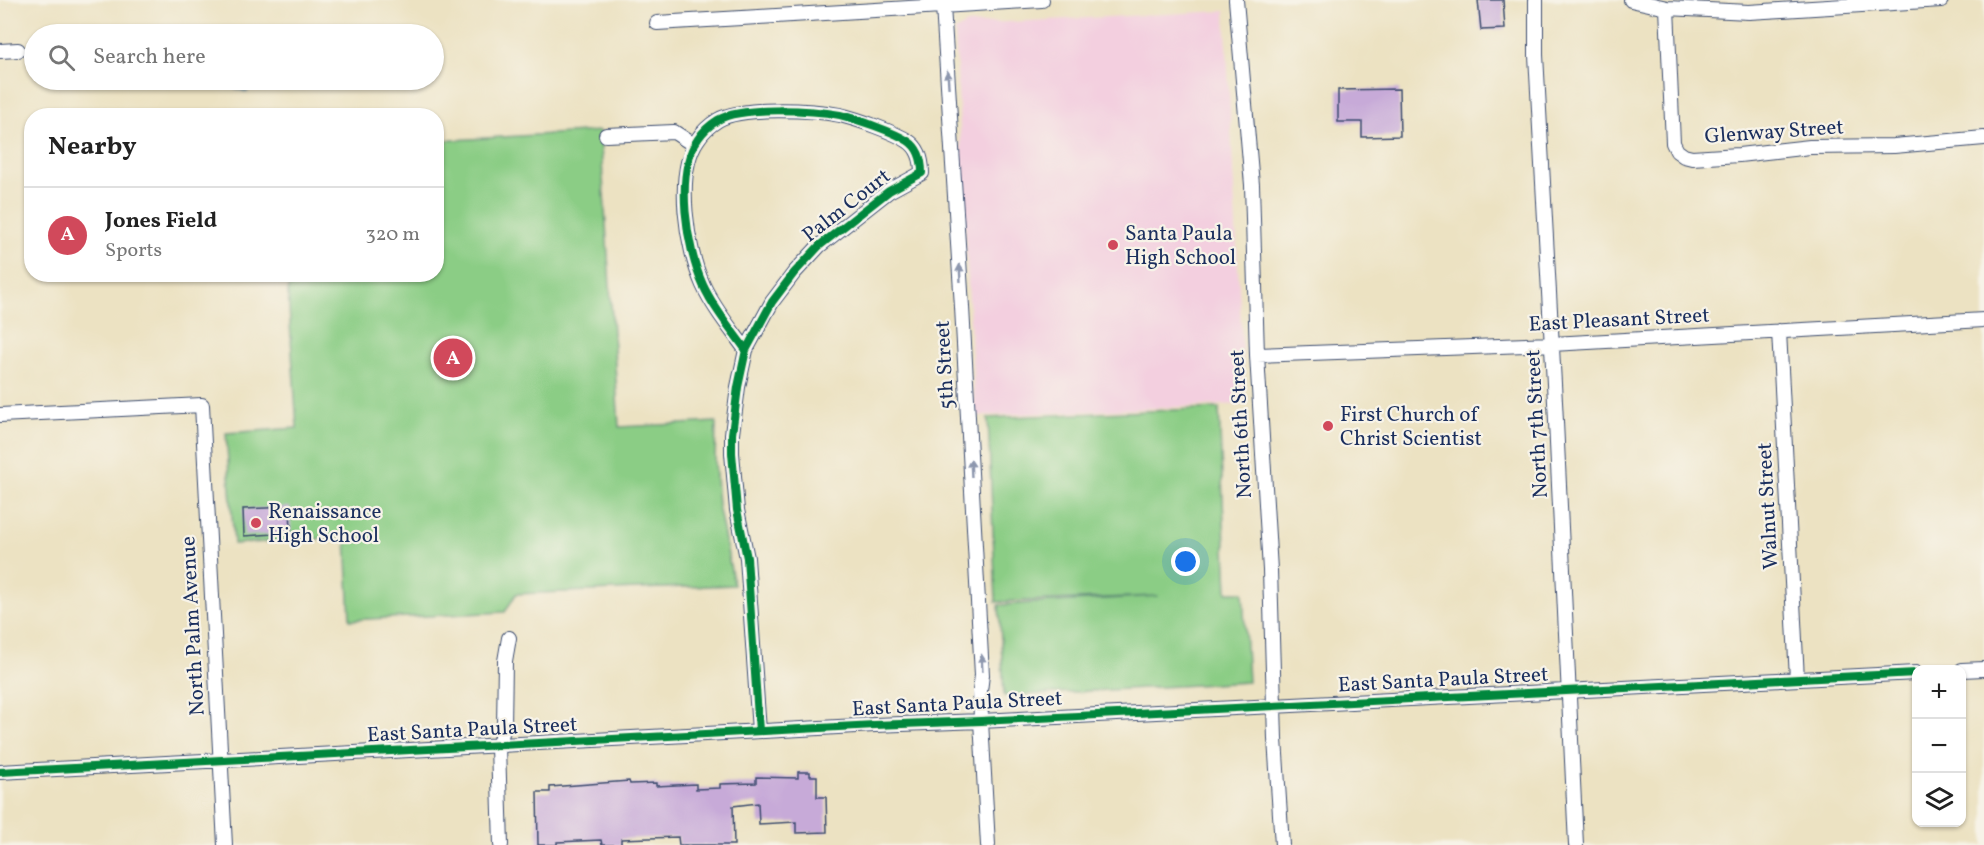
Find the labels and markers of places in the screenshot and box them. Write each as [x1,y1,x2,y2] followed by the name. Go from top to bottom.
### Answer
[1125,220,1236,273] place label: Santa Paula High School
[1106,238,1120,252] marker: Santa Paula High School
[434,336,472,380] pin: A
[1340,401,1482,454] place label: First Church of Christ Scientist
[1321,419,1335,433] marker: First Church of Christ Scientist
[268,498,382,551] place label: Renaissance High School
[249,516,263,530] marker: Renaissance High School

